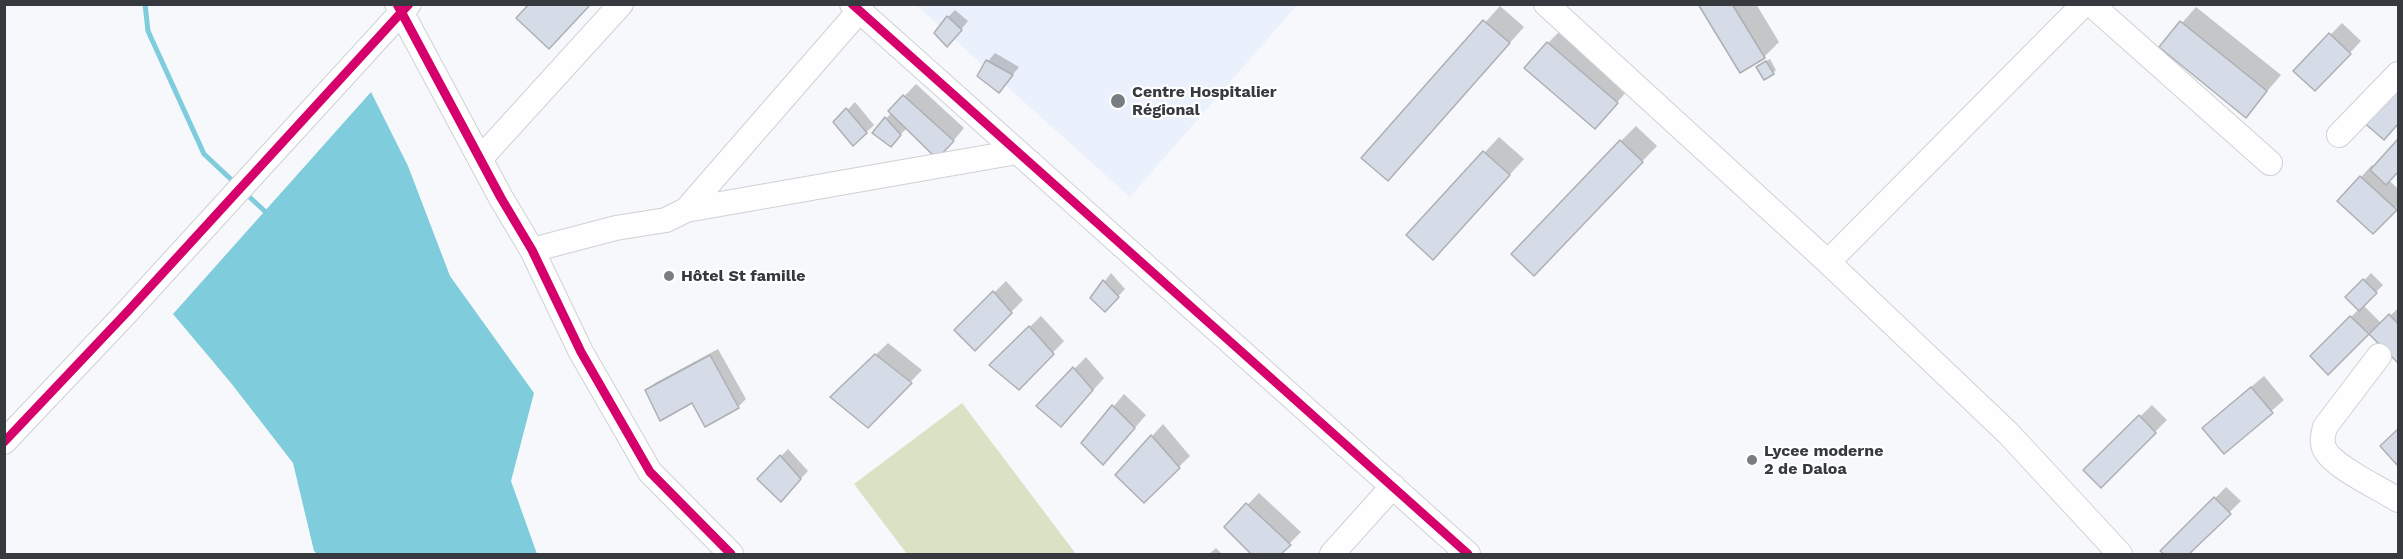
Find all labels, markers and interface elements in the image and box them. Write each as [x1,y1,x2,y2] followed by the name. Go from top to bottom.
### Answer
[1132,82,1277,120] place label: Centre Hospitalier Régional
[1109,92,1127,110] marker: Centre Hospitalier Régional
[681,266,805,286] place label: Hôtel St famille
[662,269,676,283] marker: Hôtel St famille
[1764,441,1883,479] place label: Lycee moderne 2 de Daloa
[1745,453,1759,467] marker: Lycee moderne 2 de Daloa

